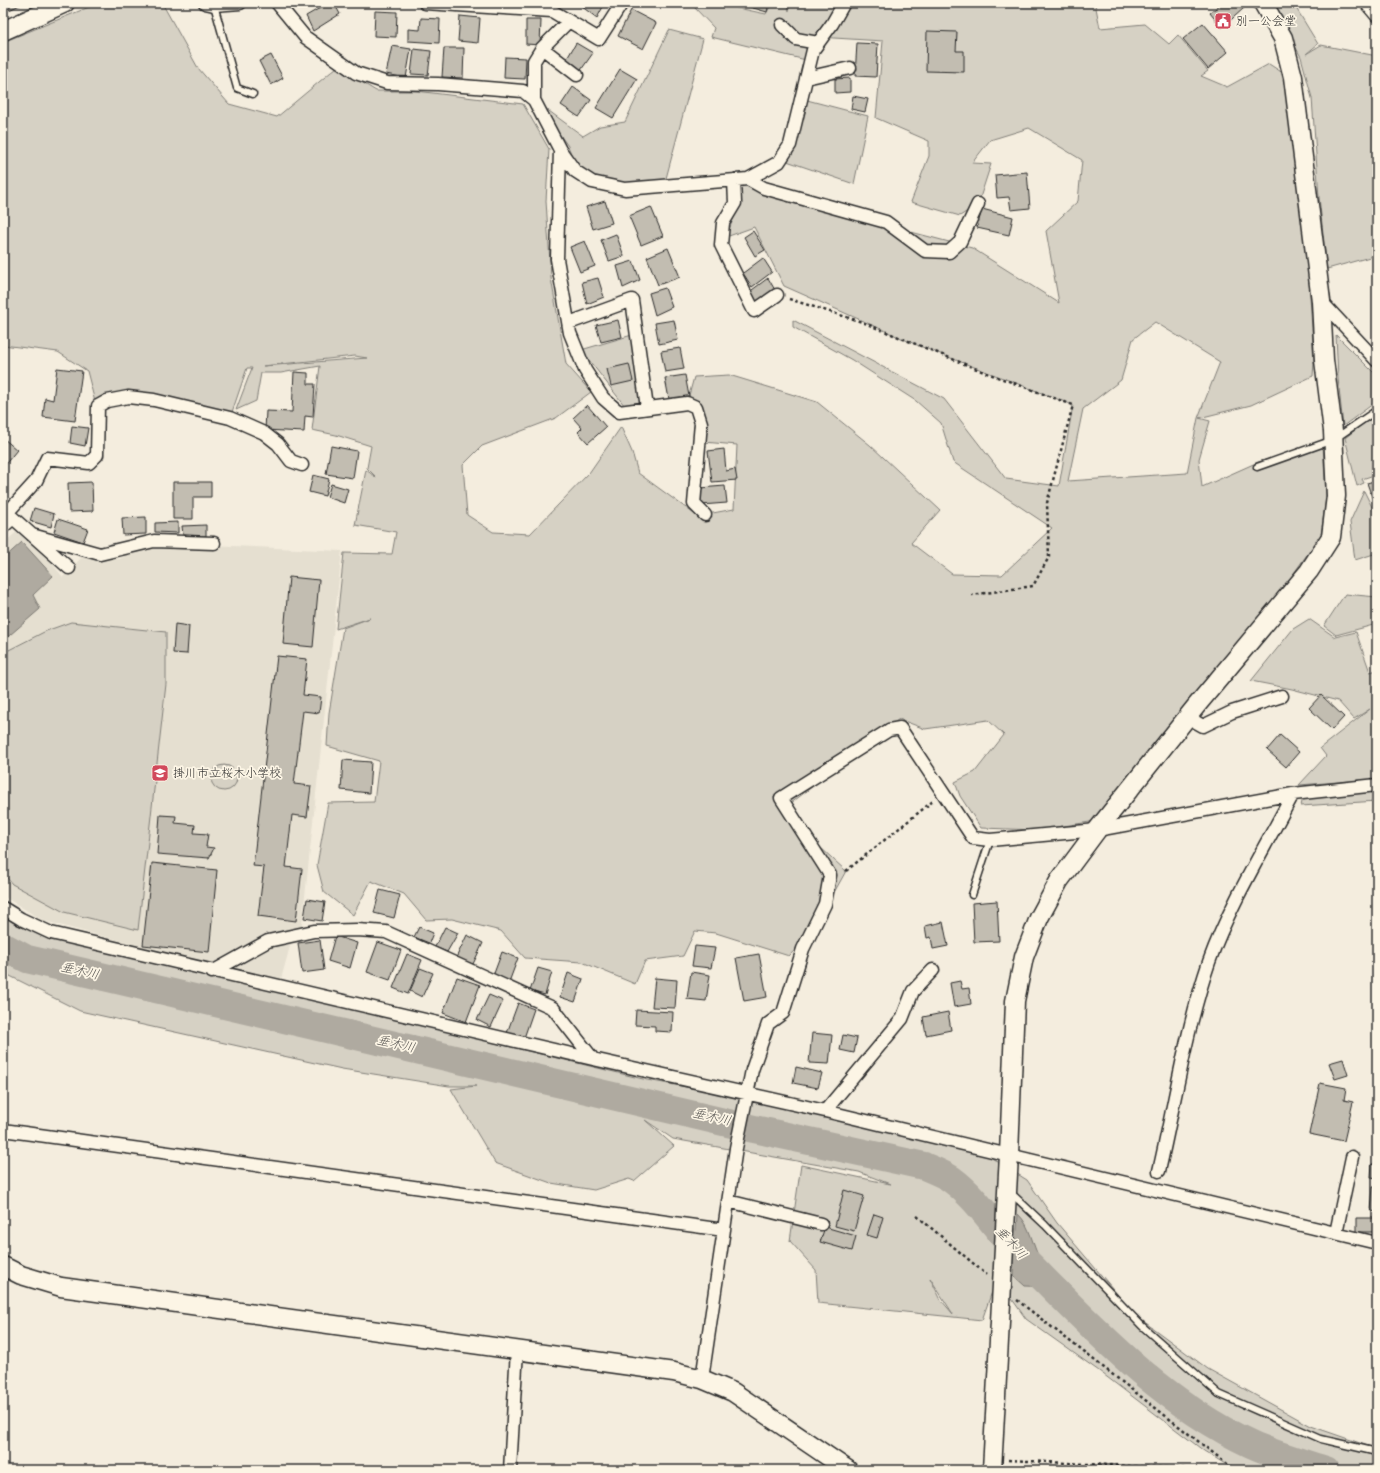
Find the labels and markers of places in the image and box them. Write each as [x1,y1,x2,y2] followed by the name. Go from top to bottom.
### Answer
[1213,11,1233,31] public building icon: 別一公会堂
[1236,13,1296,30] place label: 別一公会堂
[150,763,170,783] school or university icon: 掛川市立桜木小学校
[173,765,281,782] place label: 掛川市立桜木小学校

